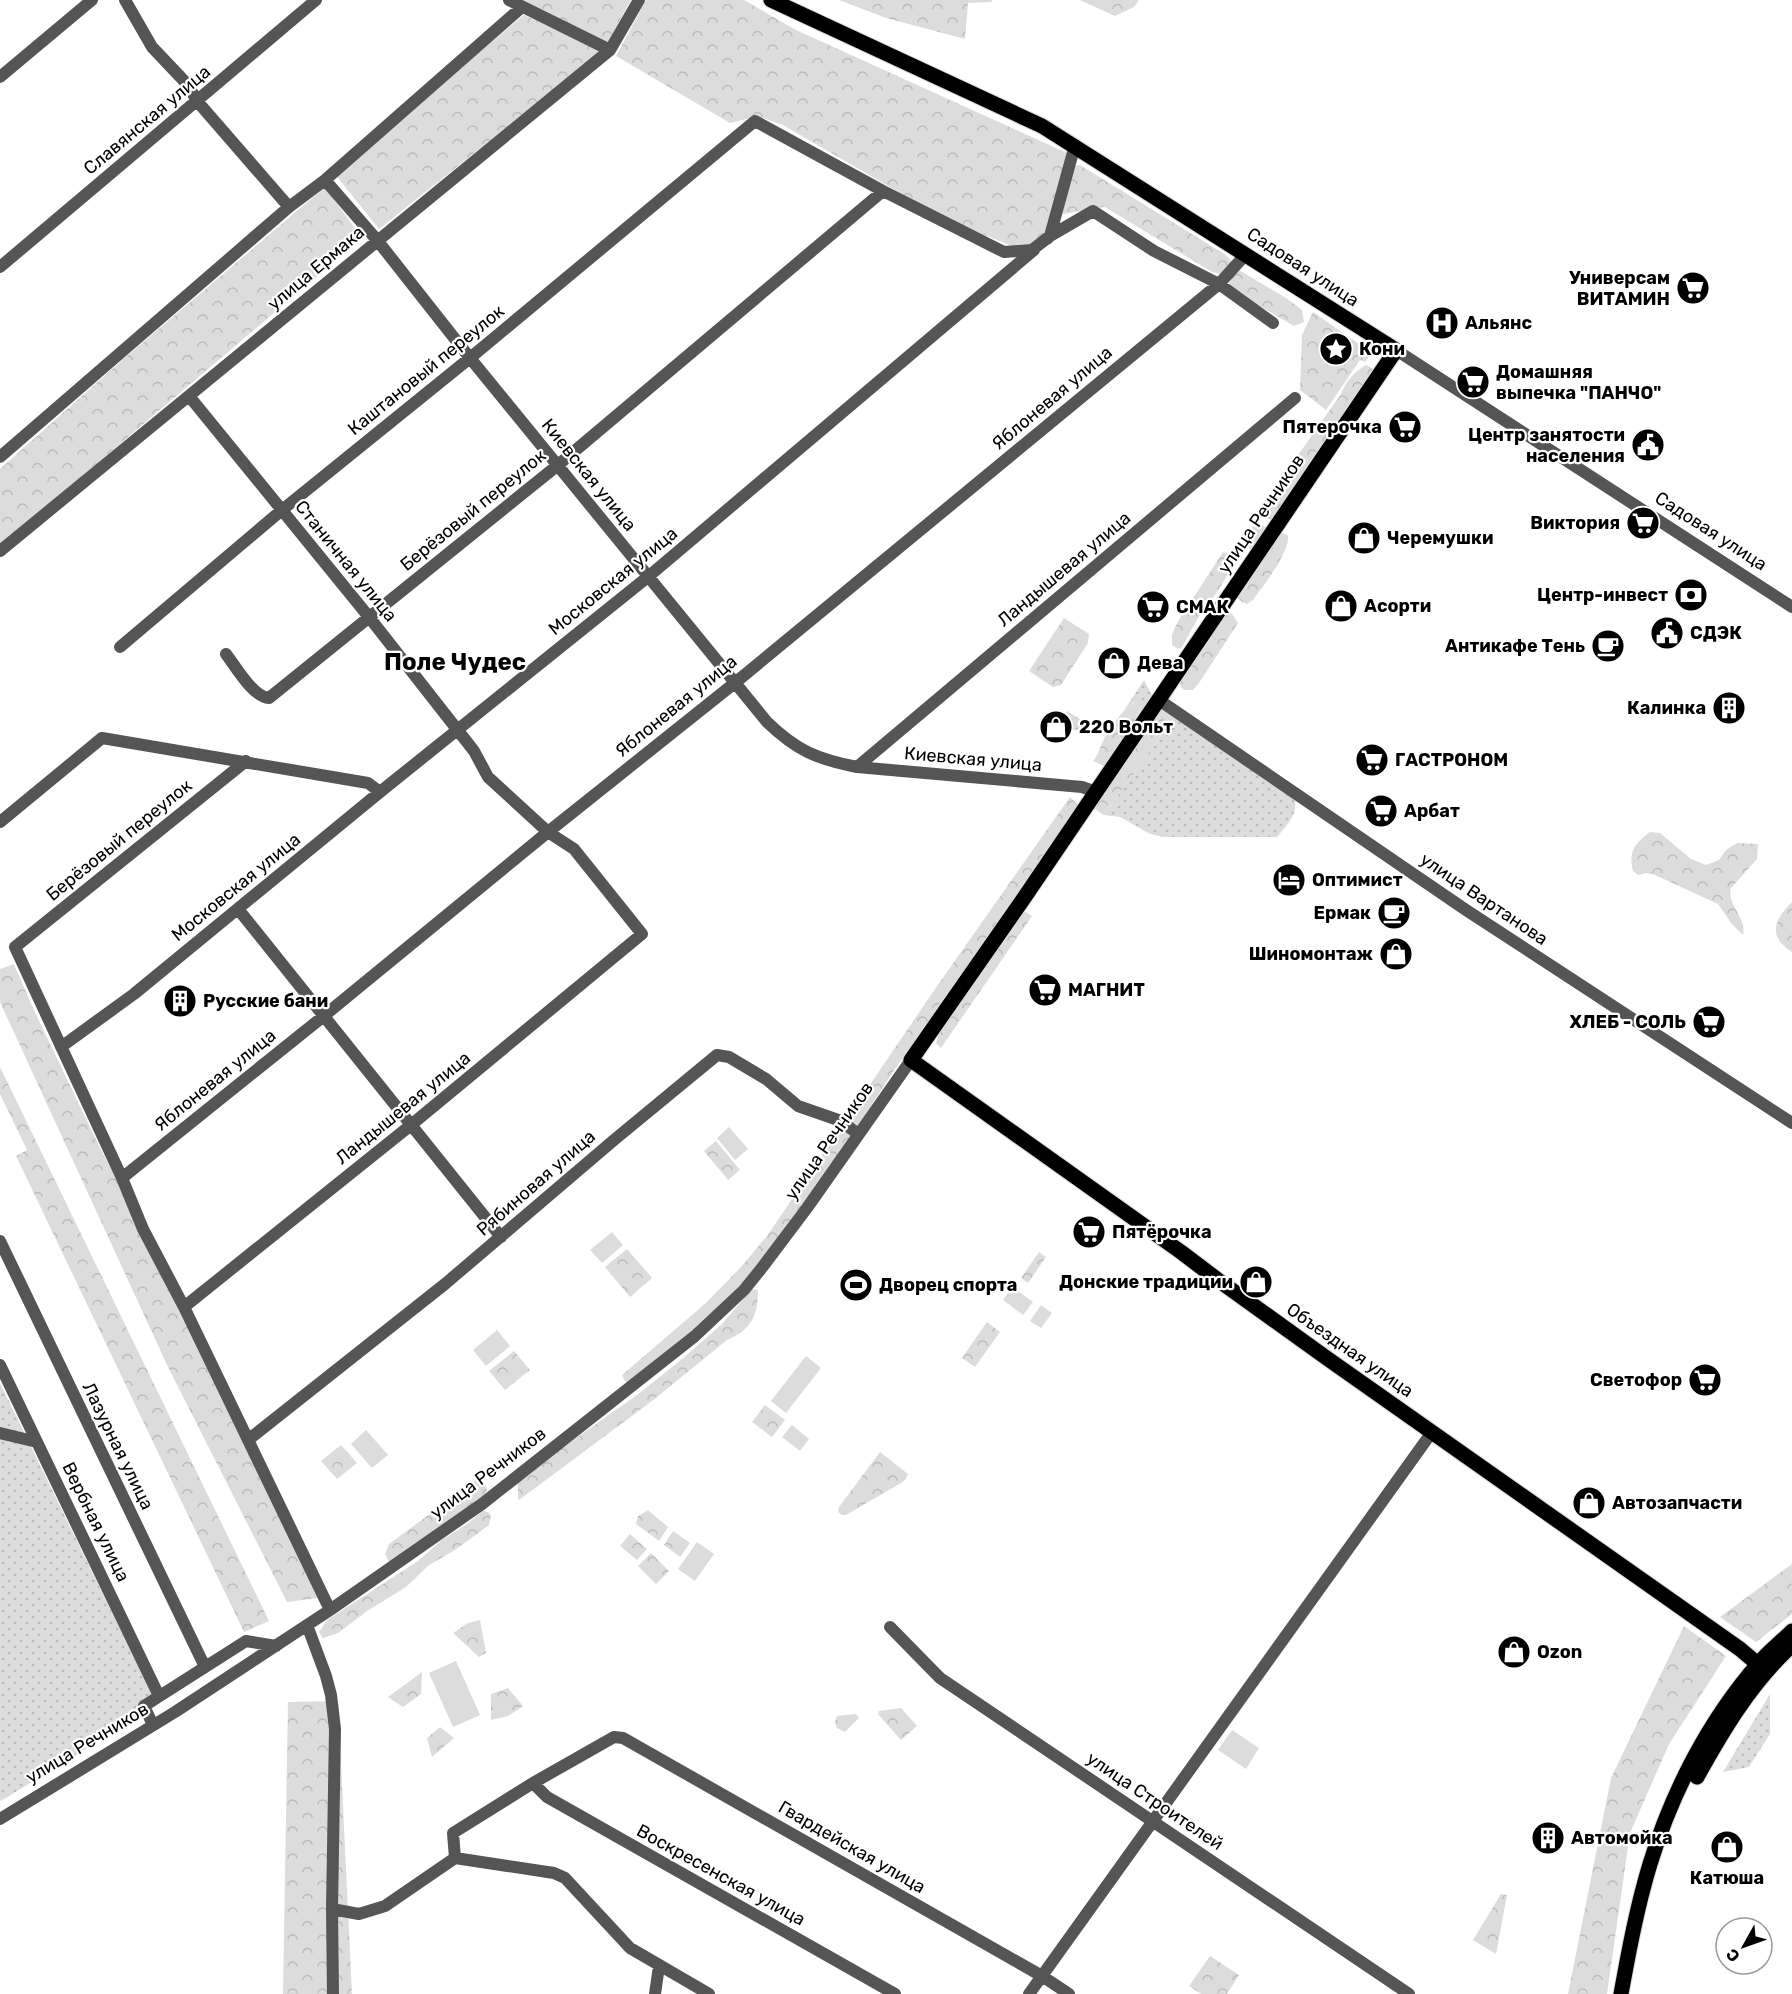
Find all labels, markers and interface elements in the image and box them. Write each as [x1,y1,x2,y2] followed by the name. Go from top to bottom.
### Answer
[79,61,215,179] street label: Славянская улица
[263,221,369,315] street label: улица Ермака
[1243,223,1363,311] street label: Садовая улица
[1569,267,1670,310] place label: Универсам ВИТАМИН
[1675,270,1711,306] supermarket icon: Универсам ВИТАМИН
[343,300,509,440] street label: Каштановый переулок
[1424,305,1460,341] hospital icon: Альянс
[1465,312,1533,334] place label: Альянс
[1318,331,1354,367] place icon: Кони
[1359,338,1405,360] place label: Кони
[987,341,1117,455] street label: Яблоневая улица
[1496,361,1661,404] place label: Домашняя выпечка "ПАНЧО"
[1455,364,1491,400] supermarket icon: Домашняя выпечка "ПАНЧО"
[1387,409,1423,445] supermarket icon: Пятерочка
[537,414,641,536] street label: Киевская улица
[1282,416,1382,438] place label: Пятерочка
[1468,424,1625,467] place label: Центр занятости населения
[1630,427,1666,463] public building icon: Центр занятости населения
[396,444,551,576] street label: Берёзовый переулок
[1213,450,1309,578] street label: улица Речников
[1651,487,1771,575] street label: Садовая улица
[290,496,402,626] street label: Станичная улица
[1625,505,1661,541] supermarket icon: Виктория
[993,507,1135,631] street label: Ландышевая улица
[1530,512,1620,534] place label: Виктория
[1346,520,1382,556] shop icon: Черемушки
[544,522,682,640] street label: Московская улица
[1387,527,1493,549] place label: Черемушки
[1673,577,1709,613] bank icon: Центр-инвест
[1537,584,1668,606] place label: Центр-инвест
[1323,588,1359,624] shop icon: Асорти
[1135,589,1171,625] supermarket icon: СМАК
[1364,595,1431,617] place label: Асорти
[1176,596,1229,618] place label: СМАК
[1649,615,1685,651] public building icon: СДЭК
[1690,622,1742,644] place label: СДЭК
[1590,628,1626,664] cafe icon: Антикафе Тень
[1445,635,1585,657] place label: Антикафе Тень
[1096,645,1132,681] shop icon: Дева
[384,648,526,676] district label: Поле Чудес
[611,650,741,762] street label: Яблоневая улица
[1137,652,1183,674] place label: Дева
[1711,690,1747,726] building icon: Калинка
[1627,697,1706,719] place label: Калинка
[1038,709,1074,745] shop icon: 220 Вольт
[1079,716,1173,738] place label: 220 Вольт
[903,742,1043,776] street label: Киевская улица
[1354,742,1390,778] supermarket icon: ГАСТРОНОМ
[1395,749,1508,771] place label: ГАСТРОНОМ
[42,774,197,906] street label: Берёзовый переулок
[1363,793,1399,829] supermarket icon: Арбат
[1404,800,1460,822] place label: Арбат
[167,828,305,946] street label: Московская улица
[1416,848,1552,950] street label: улица Вартанова
[1271,862,1307,898] hotel icon: Оптимист
[1312,869,1403,891] place label: Оптимист
[1376,895,1412,931] cafe icon: Ермак
[1314,902,1371,924] place label: Ермак
[1378,936,1414,972] shop icon: Шиномонтаж
[1249,943,1374,965] place label: Шиномонтаж
[1027,972,1063,1008] supermarket icon: МАГНИТ
[1068,979,1145,1001] place label: МАГНИТ
[162,983,198,1019] building icon: Русские бани
[203,990,328,1012] place label: Русские бани
[1691,1004,1727,1040] supermarket icon: ХЛЕБ - СОЛЬ
[1569,1011,1686,1033] place label: ХЛЕБ - СОЛЬ
[150,1024,280,1136] street label: Яблоневая улица
[331,1047,475,1169] street label: Ландышевая улица
[780,1078,878,1204] street label: улица Речников
[472,1125,600,1241] street label: Рябиновая улица
[1071,1214,1107,1250] supermarket icon: Пятёрочка
[1112,1221,1212,1243] place label: Пятёрочка
[1238,1264,1274,1300] shop icon: Донские традиции
[838,1267,874,1303] sports icon: Дворец спорта
[1059,1271,1233,1293] place label: Донские традиции
[879,1274,1017,1296] place label: Дворец спорта
[1282,1298,1418,1402] street label: Объездная улица
[1687,1362,1723,1398] supermarket icon: Светофор
[1590,1369,1682,1391] place label: Светофор
[78,1379,158,1513] street label: Лазурная улица
[426,1422,550,1524] street label: улица Речников
[58,1459,134,1585] street label: Вербная улица
[1571,1485,1607,1521] shop icon: Автозапчасти
[1612,1492,1742,1514] place label: Автозапчасти
[1496,1634,1532,1670] shop icon: Ozon
[1537,1641,1582,1663] place label: Ozon
[22,1698,152,1788] street label: улица Речников
[1082,1747,1228,1855] street label: улица Строителей
[775,1796,929,1898] street label: Гвардейская улица
[633,1820,809,1930] street label: Воскресенская улица
[1530,1820,1566,1856] building icon: Автомойка
[1571,1827,1673,1849] place label: Автомойка
[1709,1829,1745,1865] shop icon: Катюша
[1690,1867,1764,1889] place label: Катюша
[1714,1916,1774,1976] north arrow
[1722,1945,1744,1966] text: С

